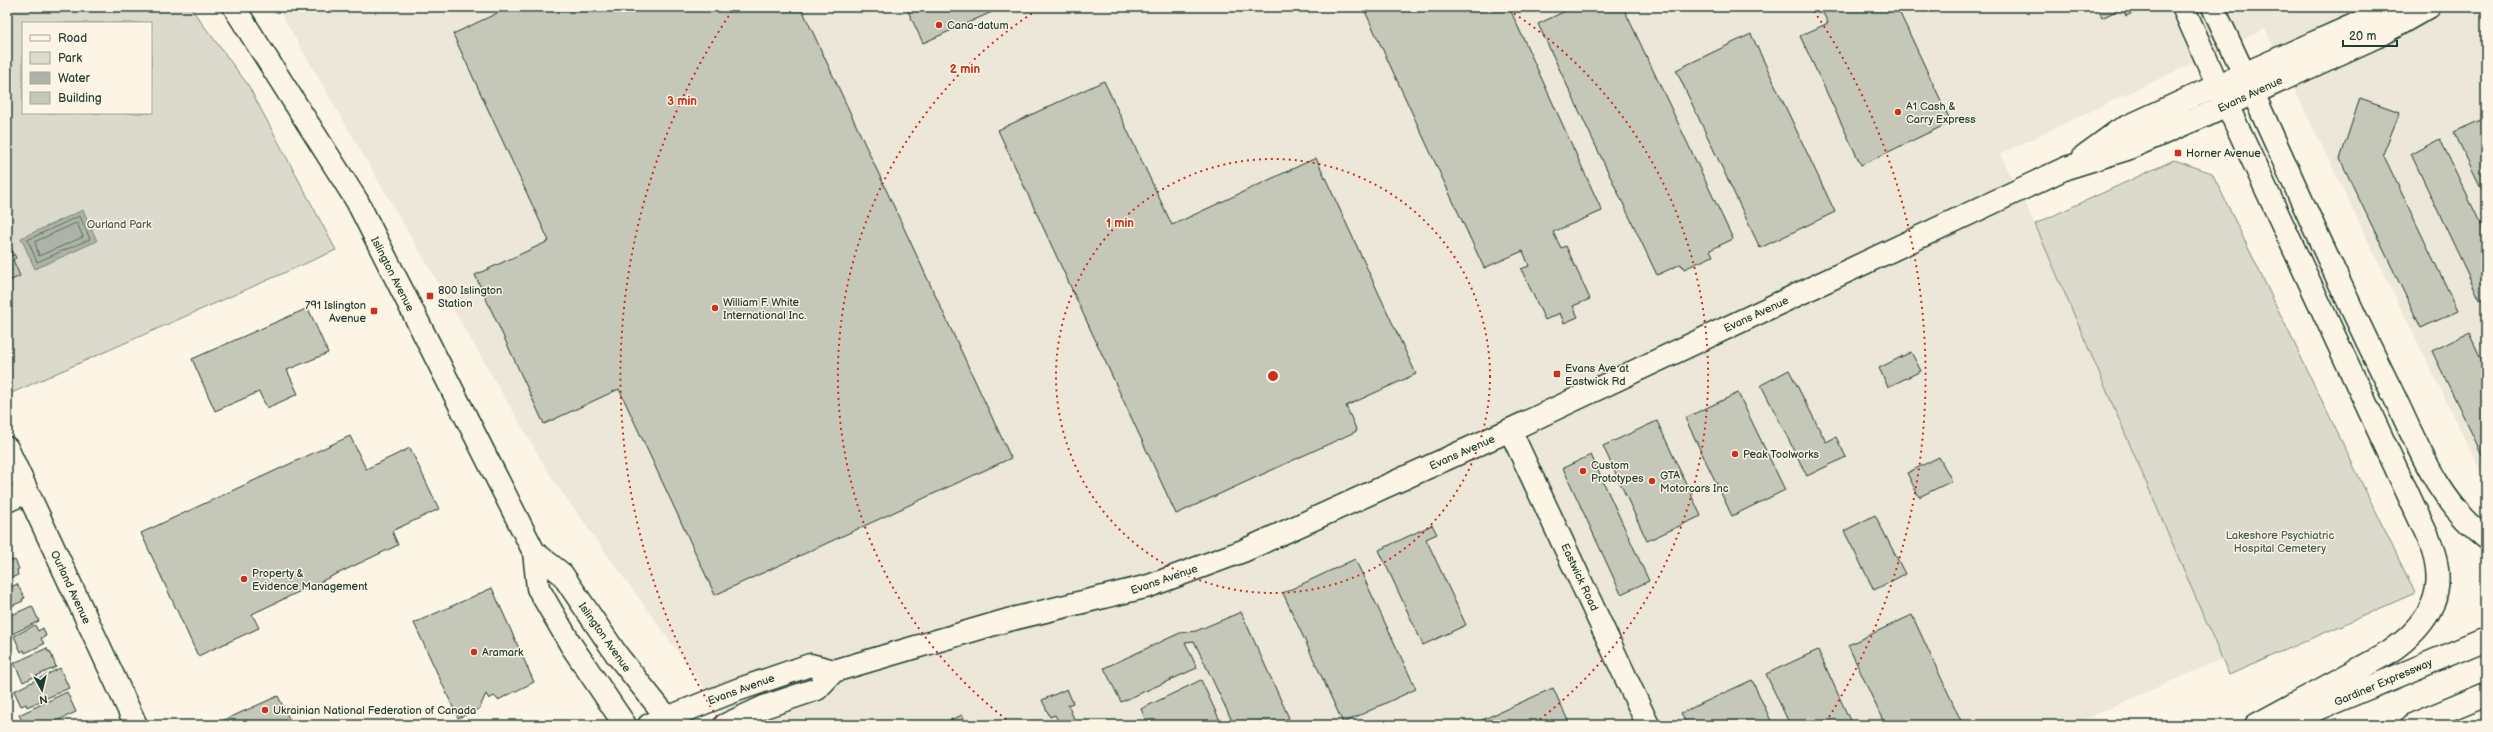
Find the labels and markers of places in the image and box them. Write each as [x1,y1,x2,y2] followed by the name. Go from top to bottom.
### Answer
[947,19,1009,32] place label: Cana-datum
[934,20,944,30] marker: Cana-datum
[1906,100,1976,126] place label: A1 Cash & Carry Express
[1893,107,1903,117] marker: A1 Cash & Carry Express
[2186,147,2261,160] place label: Horner Avenue
[2173,148,2183,158] marker: Horner Avenue
[438,284,502,310] place label: 800 Islington Station
[425,291,435,301] marker: 800 Islington Station
[723,296,806,322] place label: William F. White International Inc.
[305,299,366,325] place label: 791 Islington Avenue
[710,303,720,313] marker: William F. White International Inc.
[369,306,379,316] marker: 791 Islington Avenue
[1565,362,1630,388] place label: Evans Ave at Eastwick Rd
[1266,369,1280,383] centre of rings
[1552,369,1562,379] marker: Evans Ave at Eastwick Rd
[1743,448,1820,461] place label: Peak Toolworks
[1730,449,1740,459] marker: Peak Toolworks
[1591,459,1644,485] place label: Custom Prototypes
[1578,466,1588,476] marker: Custom Prototypes
[1660,469,1729,495] place label: GTA Motorcars Inc
[1647,476,1657,486] marker: GTA Motorcars Inc
[252,567,368,593] place label: Property & Evidence Management
[239,574,249,584] marker: Property & Evidence Management
[482,646,524,659] place label: Aramark
[469,647,479,657] marker: Aramark
[273,704,476,717] place label: Ukrainian National Federation of Canada
[260,705,270,715] marker: Ukrainian National Federation of Canada

